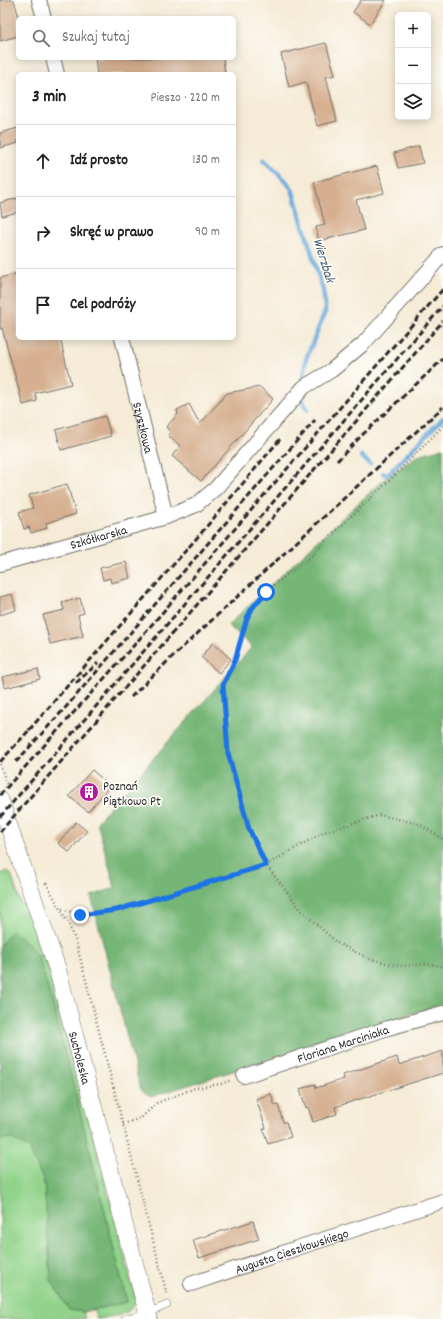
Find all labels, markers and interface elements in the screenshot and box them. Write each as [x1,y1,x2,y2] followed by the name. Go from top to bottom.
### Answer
[395,12,431,120] map controls
[395,12,431,48] button: +
[16,16,236,60] search box
[30,27,52,49] icon: search
[62,27,130,49] text: Szukaj tutaj
[395,48,431,84] button: −
[395,84,431,120] button: layers
[32,86,66,110] text: 3 min
[151,89,220,108] text: Pieszo · 220 m
[32,150,54,172] icon: ahead
[70,150,128,172] text: Idź prosto
[192,151,220,170] text: 130 m
[32,222,54,244] icon: right
[70,222,153,244] text: Skręć w prawo
[195,223,220,242] text: 90 m
[307,236,340,287] water label: Wierzbak
[32,294,54,316] icon: arrive
[70,294,136,316] text: Cel podróży
[126,400,157,456] street label: Szyszkowa
[68,521,130,556] street label: Szkółkarska
[257,583,275,601] route start
[103,778,161,812] place label: Poznań Piątkowo Pt
[78,781,100,803] building icon: Poznań Piątkowo Pt
[71,906,89,924] route end
[295,1021,393,1070] street label: Floriana Marciniaka
[62,1030,94,1088] street label: Sucholeska
[233,1225,352,1280] street label: Augusta Cieszkowskiego

